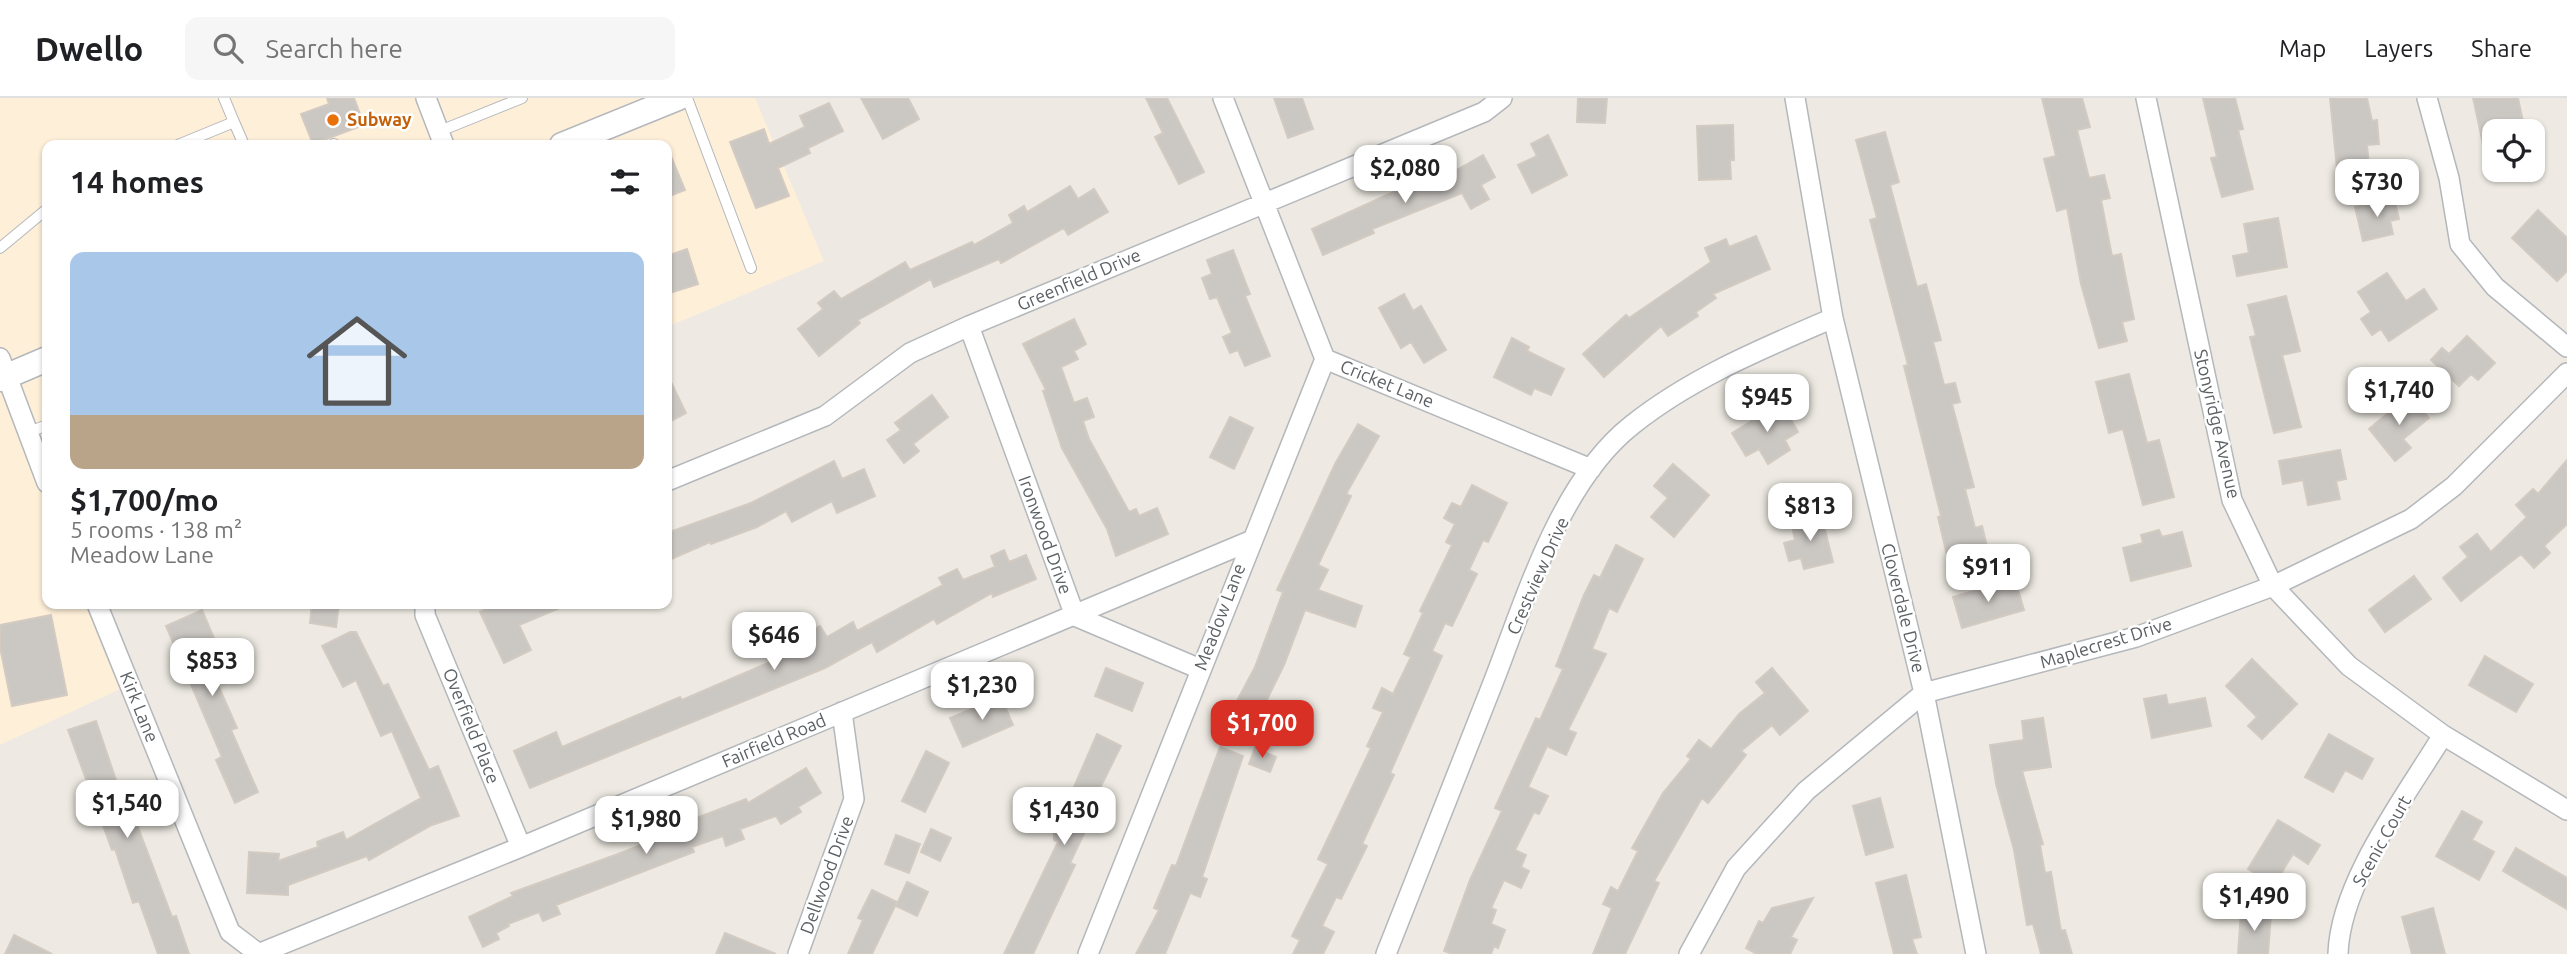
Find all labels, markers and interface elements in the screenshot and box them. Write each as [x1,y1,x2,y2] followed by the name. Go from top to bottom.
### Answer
[185,17,675,80] search box
[209,29,247,67] icon: search
[35,30,143,67] text: Dwello
[265,34,403,63] text: Search here
[2279,35,2326,62] text: Map
[2364,35,2433,62] text: Layers
[2471,35,2532,62] text: Share
[347,109,412,129] place label: Subway
[325,112,341,128] marker: Subway
[2482,119,2545,182] map controls
[2482,119,2545,182] button: locate
[1348,146,1462,205] pin: $2,080
[1370,155,1440,180] text: $2,080
[2336,159,2418,219] pin: $730
[606,163,644,201] icon: filters
[70,165,204,199] text: 14 homes
[2351,169,2403,194] text: $730
[1014,244,1143,314] street label: Greenfield Drive
[294,298,420,424] icon: home
[2191,347,2245,500] street label: Stonyridge Avenue
[1338,355,1437,411] street label: Cricket Lane
[2342,368,2456,427] pin: $1,740
[1726,374,1808,434] pin: $945
[2364,377,2434,402] text: $1,740
[1741,384,1793,409] text: $945
[1015,473,1077,597] street label: Ironwood Drive
[70,483,219,517] text: $1,700/mo
[1769,484,1851,543] pin: $813
[1784,493,1836,518] text: $813
[1502,514,1572,637] street label: Crestview Drive
[70,517,242,542] text: 5 rooms · 138 m²
[1878,541,1930,675] street label: Cloverdale Drive
[70,542,214,567] text: Meadow Lane
[1947,545,2029,604] pin: $911
[1962,554,2014,579] text: $911
[1190,560,1249,673] street label: Meadow Lane
[733,612,815,672] pin: $646
[2037,612,2174,672] street label: Maplecrest Drive
[748,622,800,647] text: $646
[171,638,253,698] pin: $853
[186,648,238,673] text: $853
[925,662,1039,722] pin: $1,230
[440,665,504,786] street label: Overfield Place
[117,668,163,745] street label: Kirk Lane
[947,672,1017,697] text: $1,230
[1205,700,1319,760] pin: $1,700
[718,709,829,771] street label: Fairfield Road
[1227,710,1297,735] text: $1,700
[70,780,184,840] pin: $1,540
[1007,788,1121,847] pin: $1,430
[92,790,162,815] text: $1,540
[2348,792,2414,889] street label: Scenic Court
[589,796,703,856] pin: $1,980
[1029,797,1099,822] text: $1,430
[611,806,681,831] text: $1,980
[795,813,857,936] street label: Dellwood Drive
[2197,874,2311,933] pin: $1,490
[2219,883,2289,908] text: $1,490

